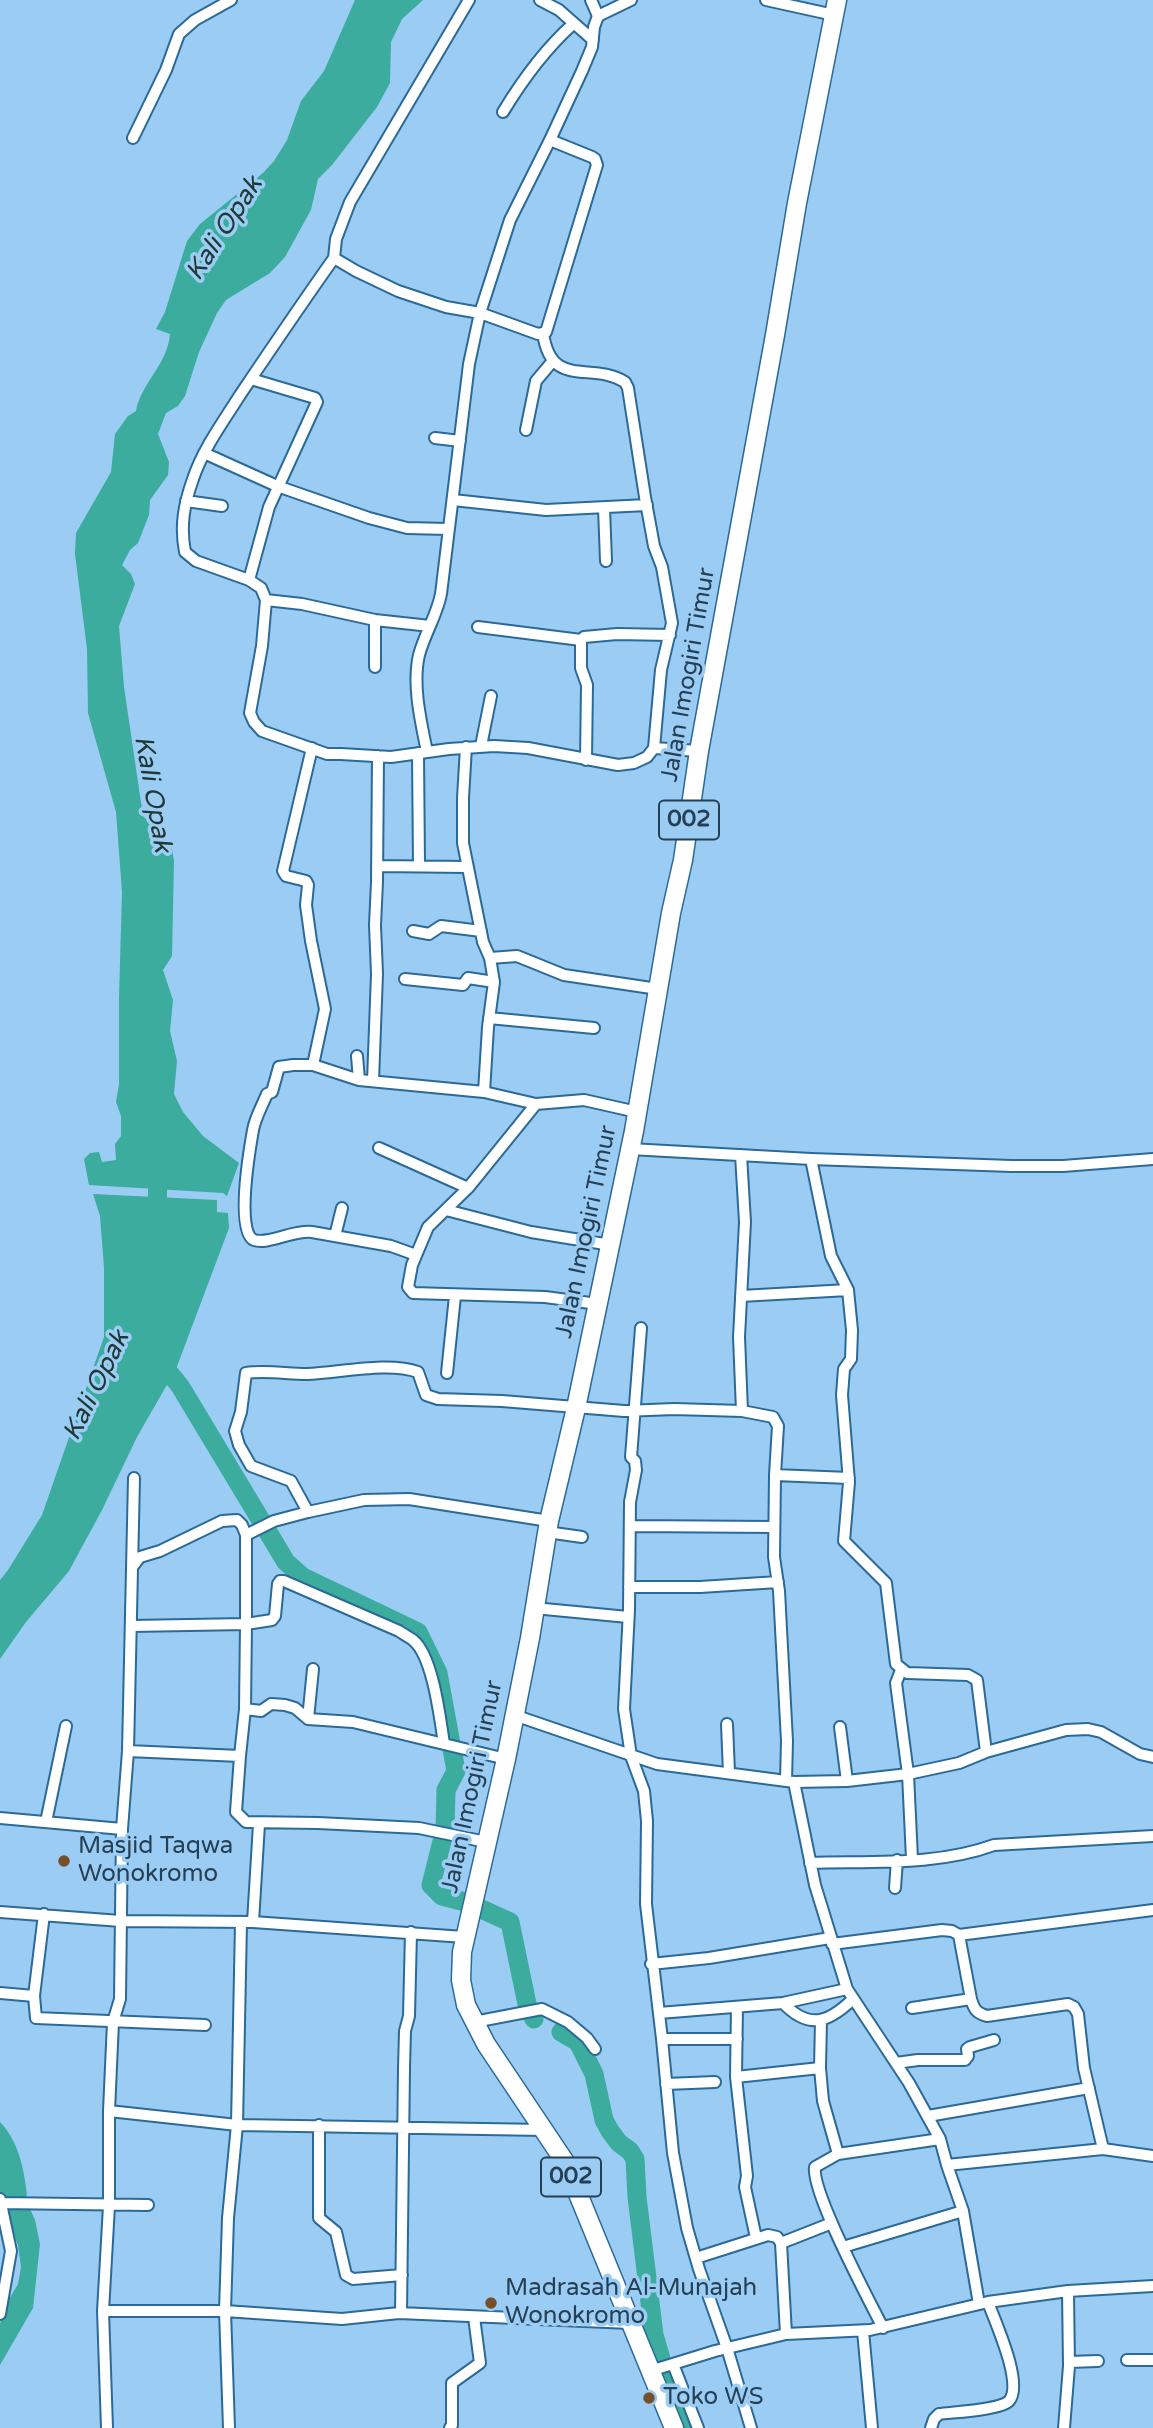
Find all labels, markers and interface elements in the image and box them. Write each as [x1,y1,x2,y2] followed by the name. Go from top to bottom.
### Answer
[180,171,270,287] water label: Kali Opak
[656,566,722,784] street label: Jalan Imogiri Timur
[126,733,178,855] water label: Kali Opak
[659,800,719,840] road number: 002
[550,1123,624,1341] street label: Jalan Imogiri Timur
[57,1326,137,1446] water label: Kali Opak
[436,1678,510,1896] street label: Jalan Imogiri Timur
[78,1833,233,1889] place label: Masjid Taqwa Wonokromo
[56,1853,72,1869] marker: Masjid Taqwa Wonokromo
[541,2158,601,2196] road number: 002
[505,2275,757,2331] place label: Madrasah Al-Munajah Wonokromo
[483,2295,499,2311] marker: Madrasah Al-Munajah Wonokromo
[663,2384,763,2412] place label: Toko WS
[641,2390,657,2406] marker: Toko WS

